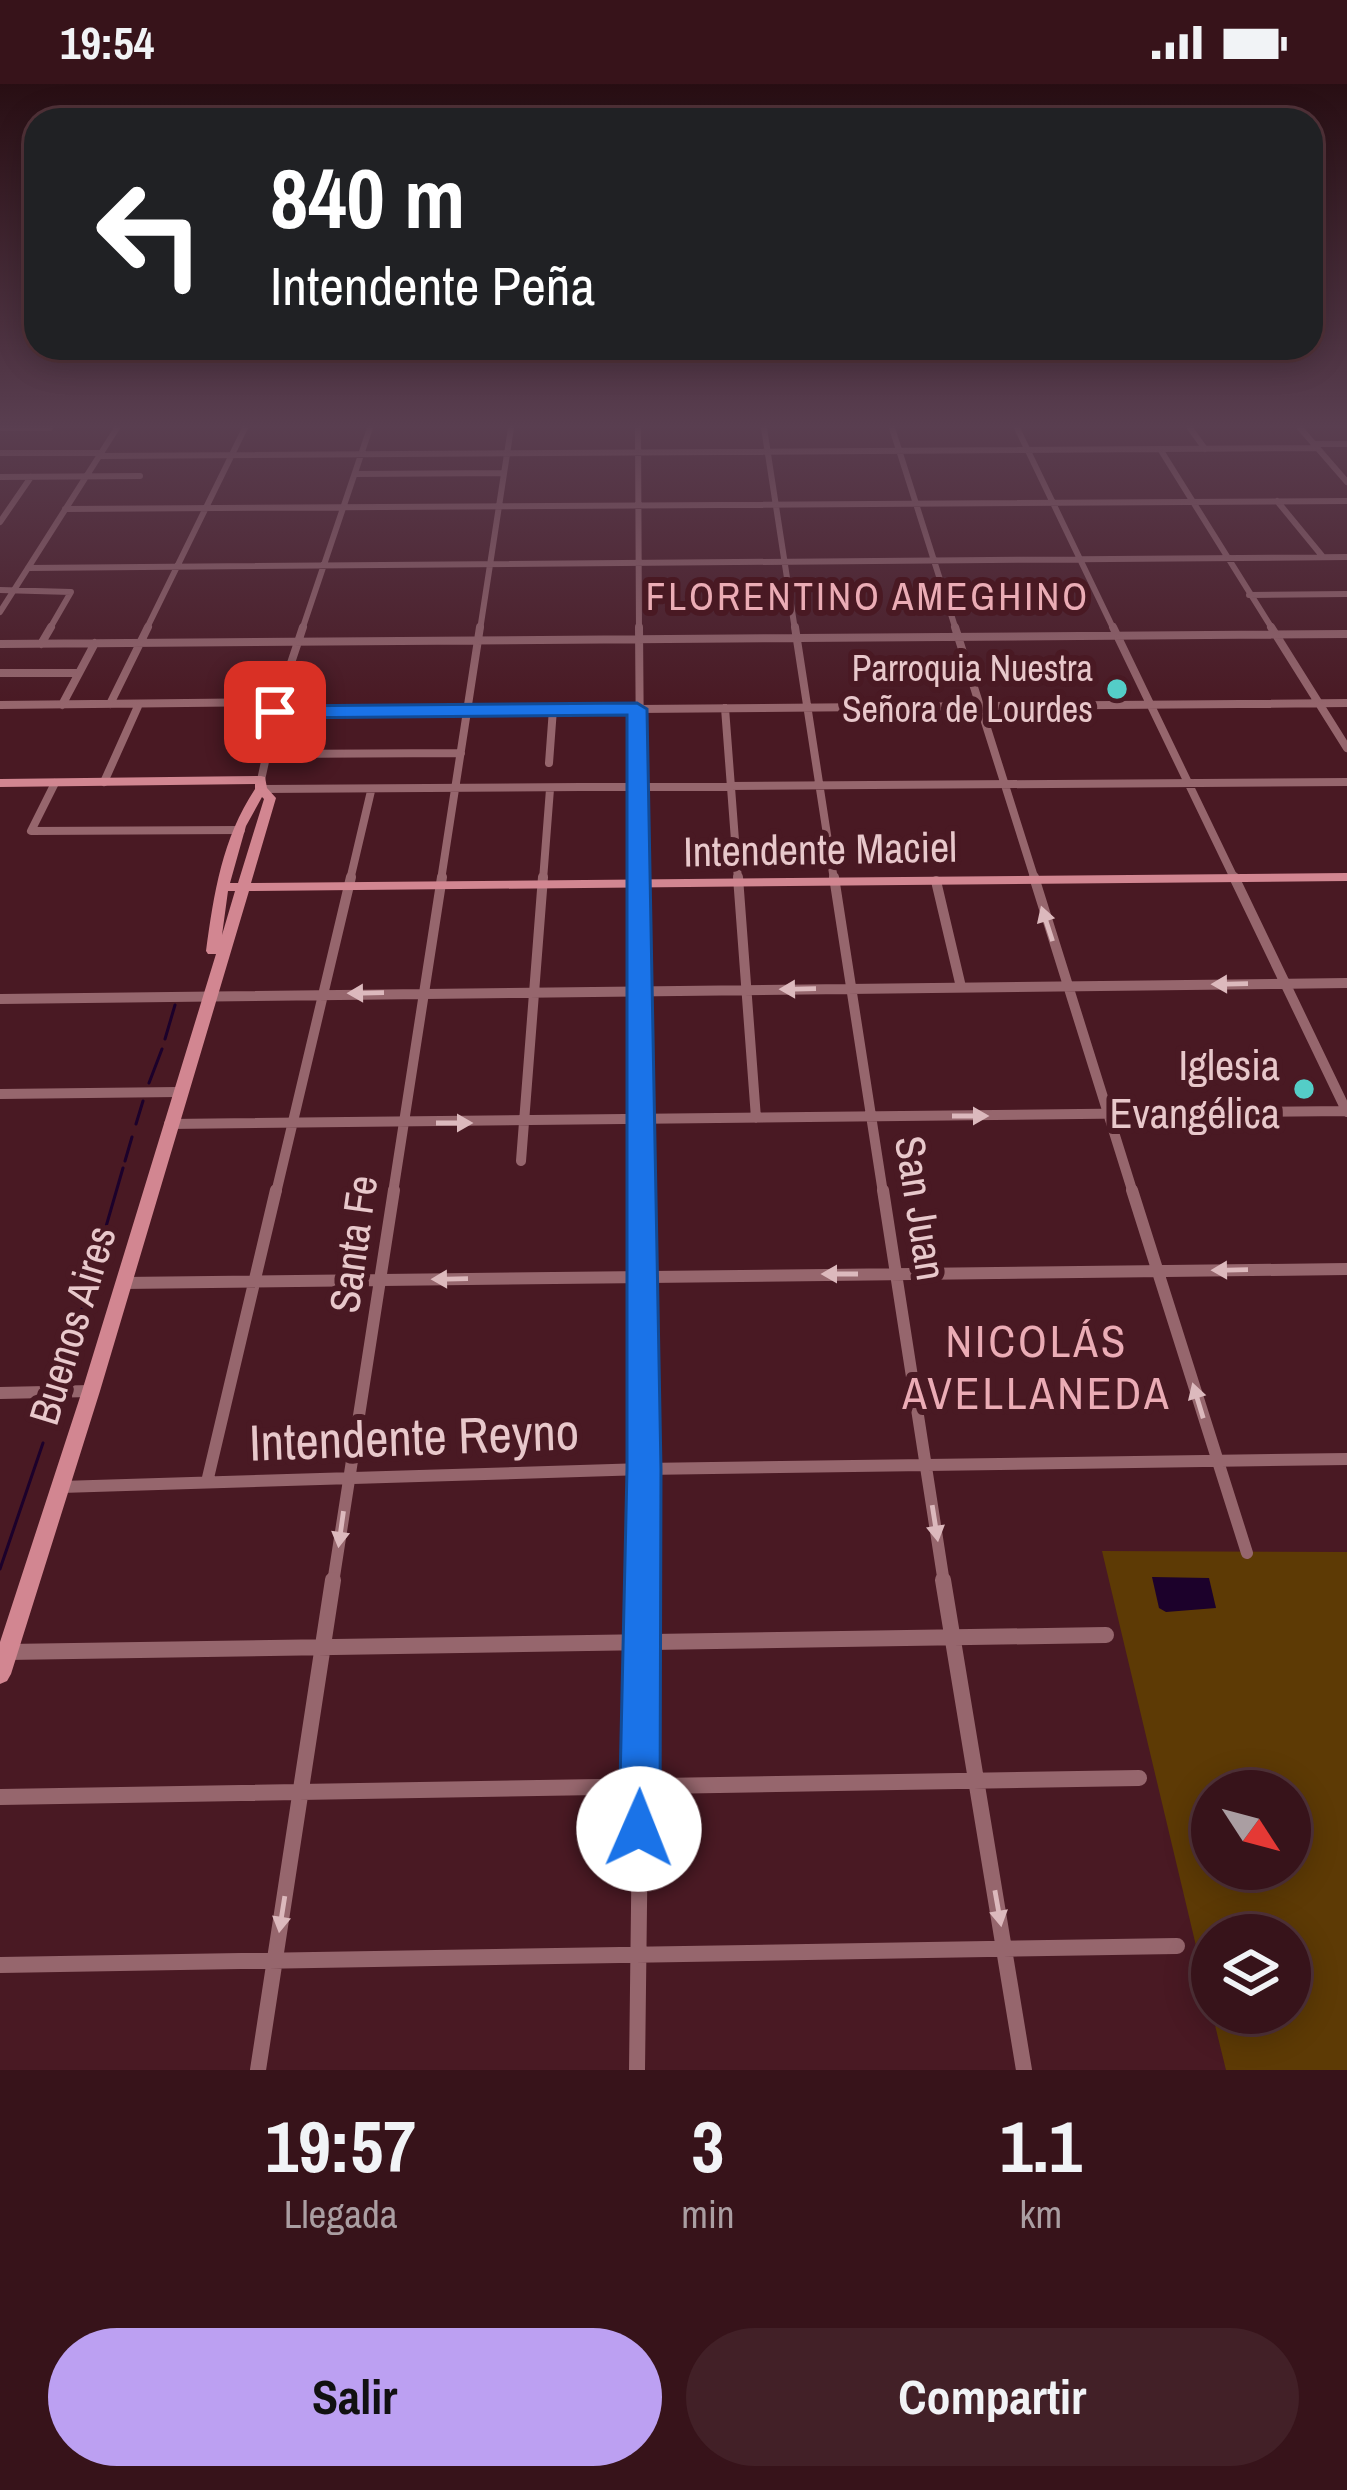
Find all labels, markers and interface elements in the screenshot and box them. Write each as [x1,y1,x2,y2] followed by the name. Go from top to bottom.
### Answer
[60,12,154,73] text: 19:54
[270,141,465,254] text: 840 m
[72,156,228,312] icon: left
[270,249,595,322] text: Intendente Peña
[646,570,1090,622] district label: FLORENTINO AMEGHINO
[842,644,1093,733] place label: Parroquia Nuestra Señora de Lourdes
[224,661,326,763] pin
[1104,676,1130,702] marker: Parroquia Nuestra Señora de Lourdes
[242,679,308,745] icon: arrive
[683,819,957,879] street label: Intendente Maciel
[1037,905,1056,942] one-way arrow
[1210,974,1248,994] one-way arrow
[778,979,816,998] one-way arrow
[346,983,384,1003] one-way arrow
[1110,1037,1280,1141] place label: Iglesia Evangélica
[1291,1076,1317,1102] marker: Iglesia Evangélica
[952,1106,990,1126] one-way arrow
[436,1113,474,1132] one-way arrow
[882,1132,960,1284] street label: San Juan
[316,1172,390,1316] street label: Santa Fe
[15,1219,129,1431] street label: Buenos Aires
[1210,1260,1248,1280] one-way arrow
[820,1264,858,1284] one-way arrow
[430,1269,468,1289] one-way arrow
[901,1310,1172,1423] district label: NICOLÁS AVELLANEDA
[1188,1383,1207,1419] one-way arrow
[248,1396,580,1477] street label: Intendente Reyno
[926,1505,945,1542] one-way arrow
[331,1511,350,1548] one-way arrow
[576,1766,702,1892] position arrow
[1191,1770,1311,1890] north arrow
[1191,1770,1311,2034] map controls
[989,1890,1008,1927] one-way arrow
[272,1896,291,1934] one-way arrow
[1191,1914,1311,2034] button: layers
[265,2097,416,2194] text: 19:57
[692,2097,724,2194] text: 3
[1000,2097,1082,2194] text: 1.1
[284,2188,398,2240] text: Llegada
[681,2188,735,2240] text: min
[1019,2188,1062,2240] text: km
[48,2328,662,2466] button: Salir
[686,2328,1299,2466] button: Compartir

